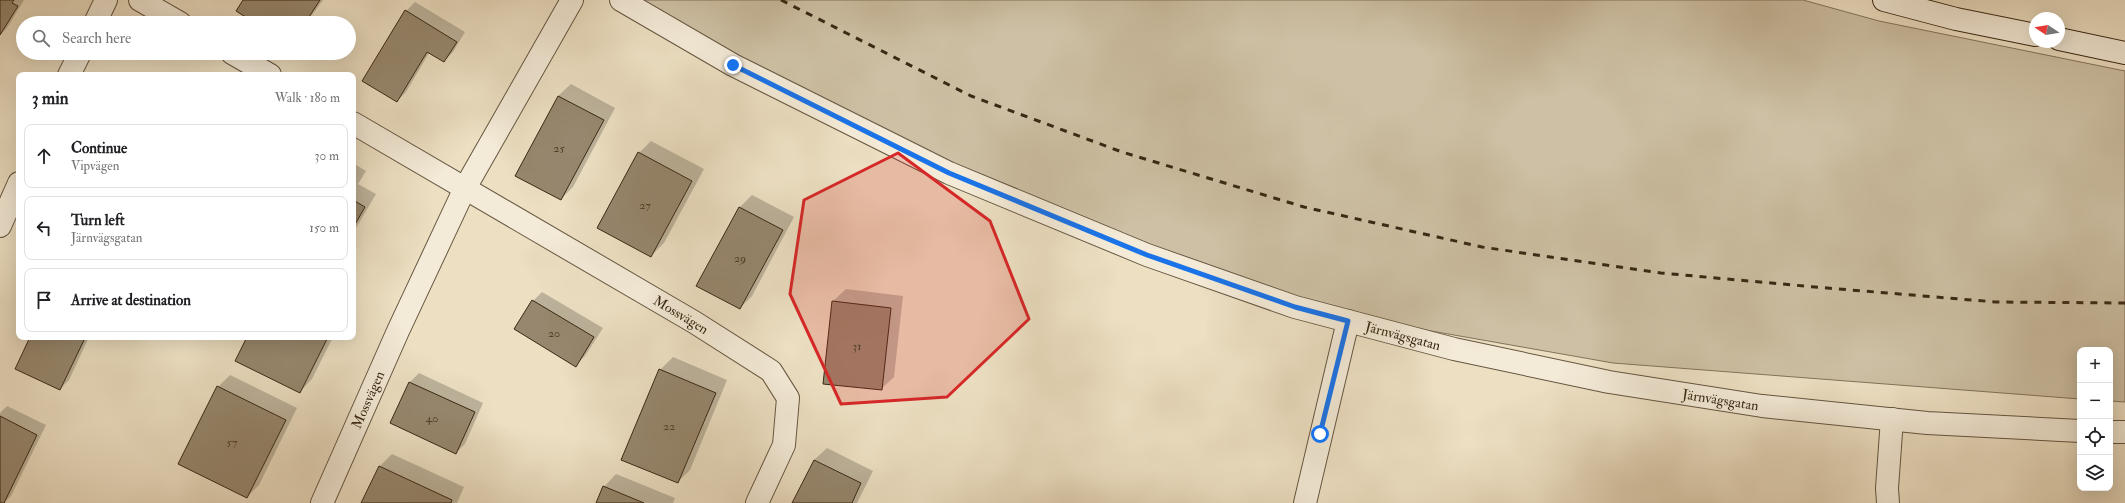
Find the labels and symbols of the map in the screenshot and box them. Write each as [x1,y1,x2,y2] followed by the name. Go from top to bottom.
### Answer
[2029,12,2065,48] north arrow
[724,56,742,74] route end
[553,141,565,156] house number: 25
[639,198,651,213] house number: 27
[734,251,746,266] house number: 29
[650,292,712,338] street label: Mossvägen
[1363,318,1442,354] street label: Järnvägsgatan
[548,326,560,341] house number: 20
[853,339,861,354] house number: 31
[348,368,388,431] street label: Mossvägen
[1680,385,1760,414] street label: Järnvägsgatan
[426,411,438,426] house number: 40
[663,419,675,434] house number: 22
[1311,425,1329,443] route start
[227,435,238,450] house number: 57

